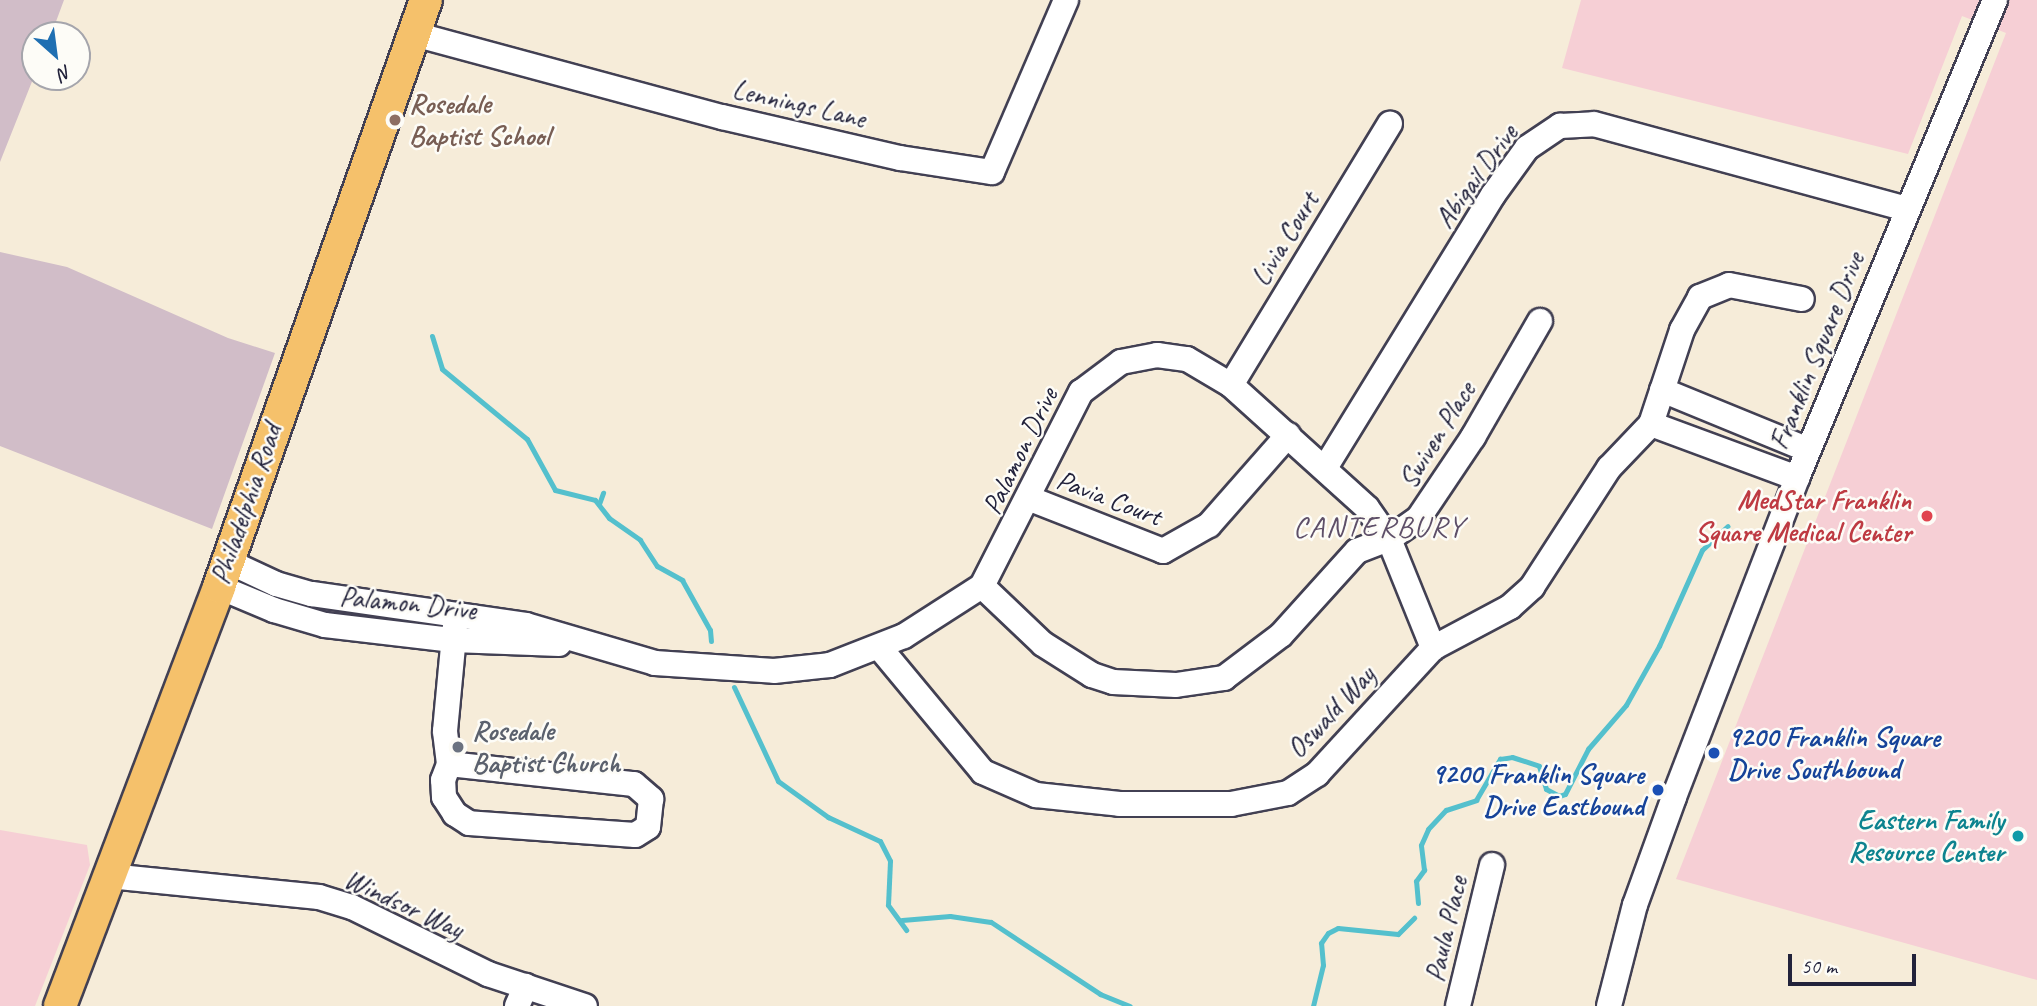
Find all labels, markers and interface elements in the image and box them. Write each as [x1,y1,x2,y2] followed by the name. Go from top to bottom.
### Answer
[21,21,91,91] north arrow
[54,59,76,86] text: N
[729,72,869,136] street label: Lennings Lane
[409,87,549,153] place label: Rosedale Baptist School
[387,112,403,128] marker: Rosedale Baptist School
[1427,118,1525,234] street label: Abigail Drive
[1244,186,1326,292] street label: Livia Court
[1762,248,1872,454] street label: Franklin Square Drive
[1391,375,1483,495] street label: Swiven Place
[975,382,1065,520] street label: Palamon Drive
[203,420,289,588] street label: Philadelphia Road
[1052,463,1166,533] street label: Pavia Court
[1695,483,1911,549] place label: MedStar Franklin Square Medical Center
[1917,506,1937,526] marker: MedStar Franklin Square Medical Center
[1296,508,1462,544] district label: CANTERBURY
[338,579,478,627] street label: Palamon Drive
[1280,659,1382,765] street label: Oswald Way
[472,714,621,780] place label: Rosedale Baptist Church
[1728,720,1938,786] place label: 9200 Franklin Square Drive Southbound
[450,739,466,755] marker: Rosedale Baptist Church
[1706,745,1722,761] marker: 9200 Franklin Square Drive Southbound
[1434,757,1644,823] place label: 9200 Franklin Square Drive Eastbound
[1650,782,1666,798] marker: 9200 Franklin Square Drive Eastbound
[1848,803,2004,869] place label: Eastern Family Resource Center
[2010,828,2026,844] marker: Eastern Family Resource Center
[339,862,469,946] street label: Windsor Way
[1418,873,1474,985] street label: Paula Place
[1792,940,1920,984] scale bar
[1801,953,1837,979] text: 50 m

